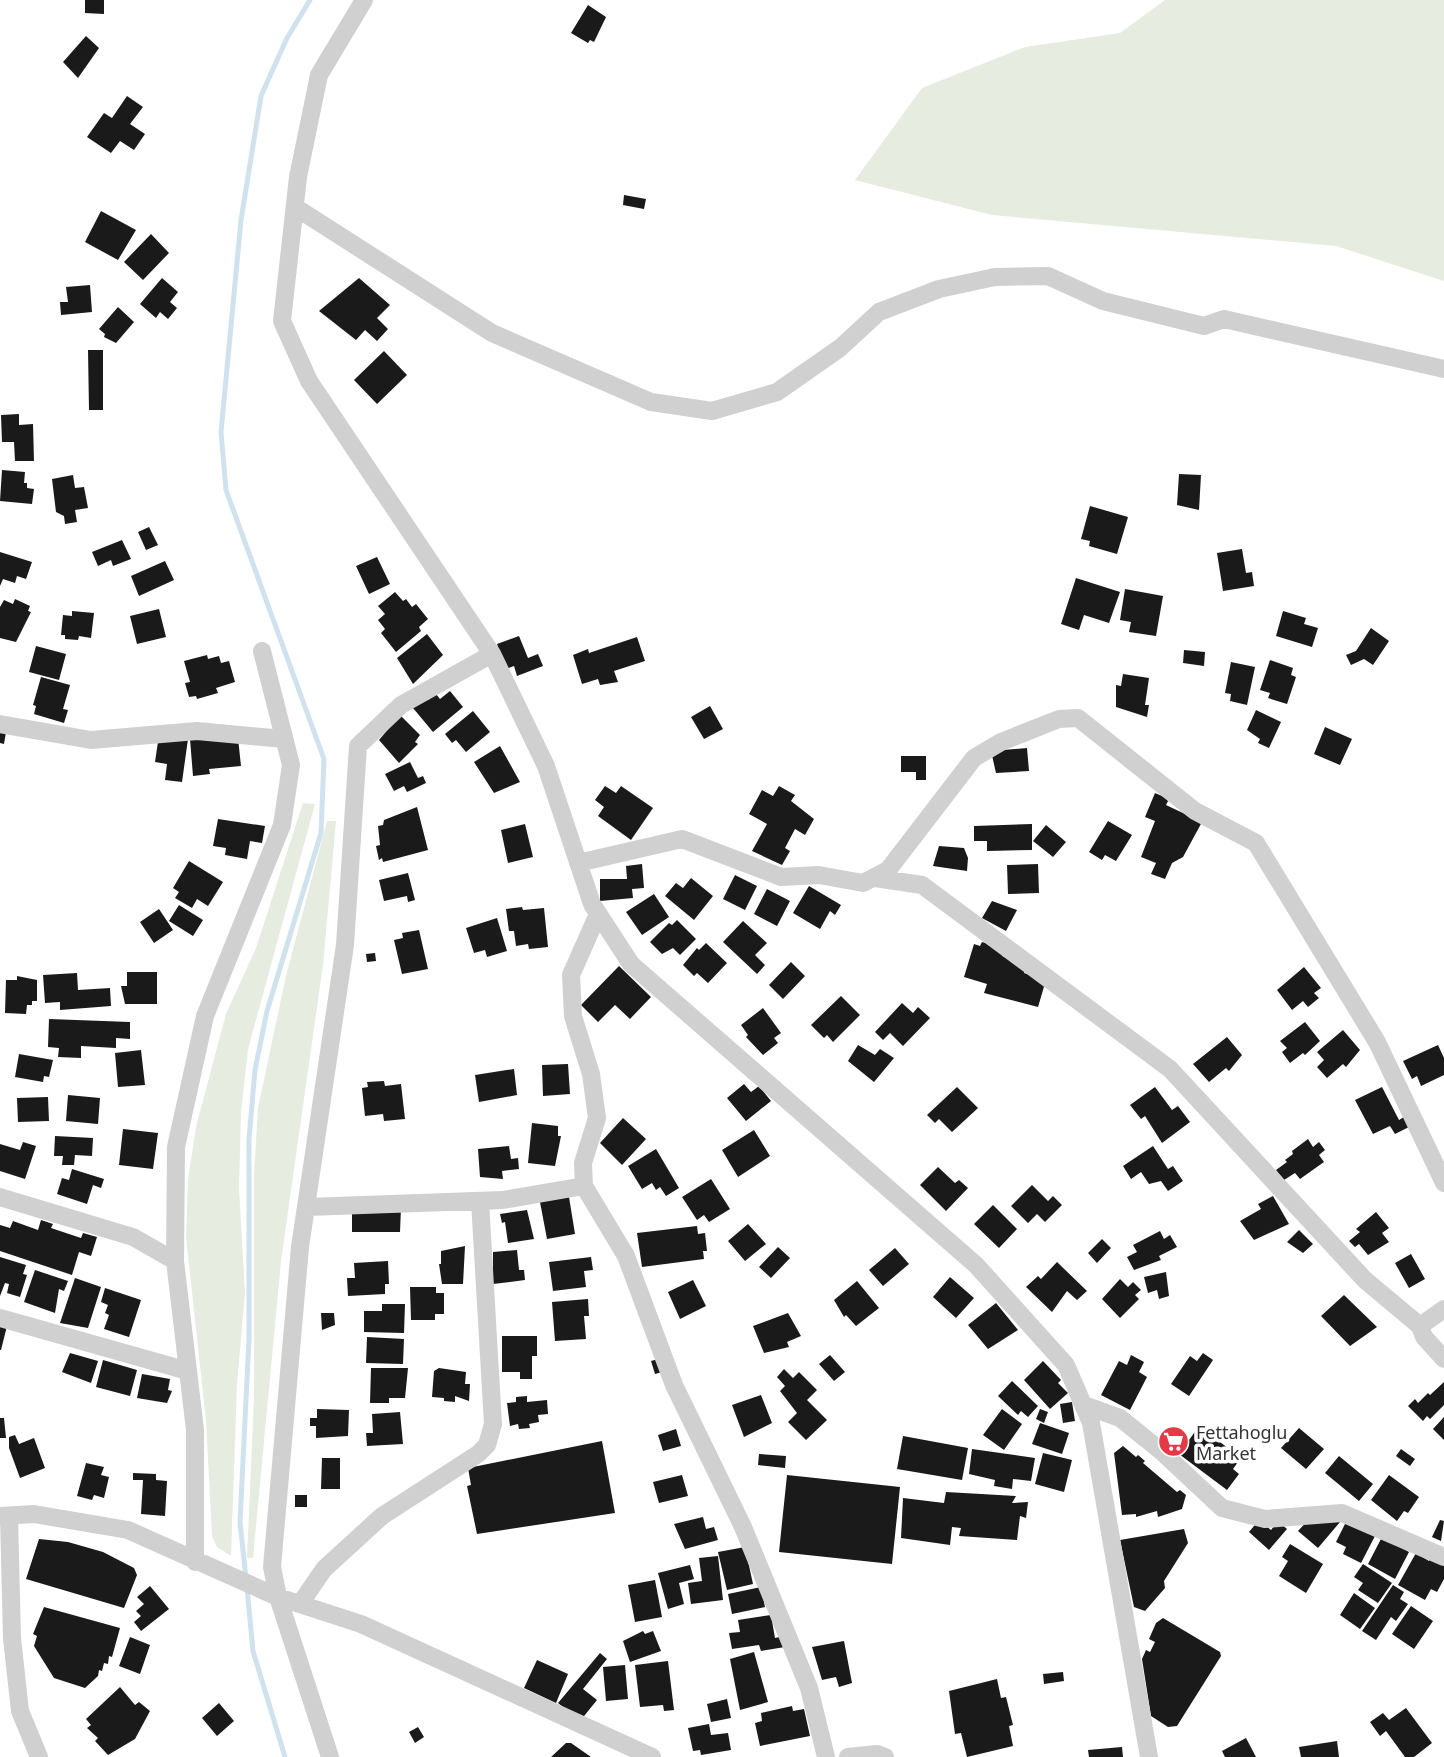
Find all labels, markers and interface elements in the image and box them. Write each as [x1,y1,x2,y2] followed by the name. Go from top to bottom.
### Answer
[1196,1420,1287,1465] place label: Fettahoglu Market
[1156,1425,1190,1459] supermarket icon: Fettahoglu Market

